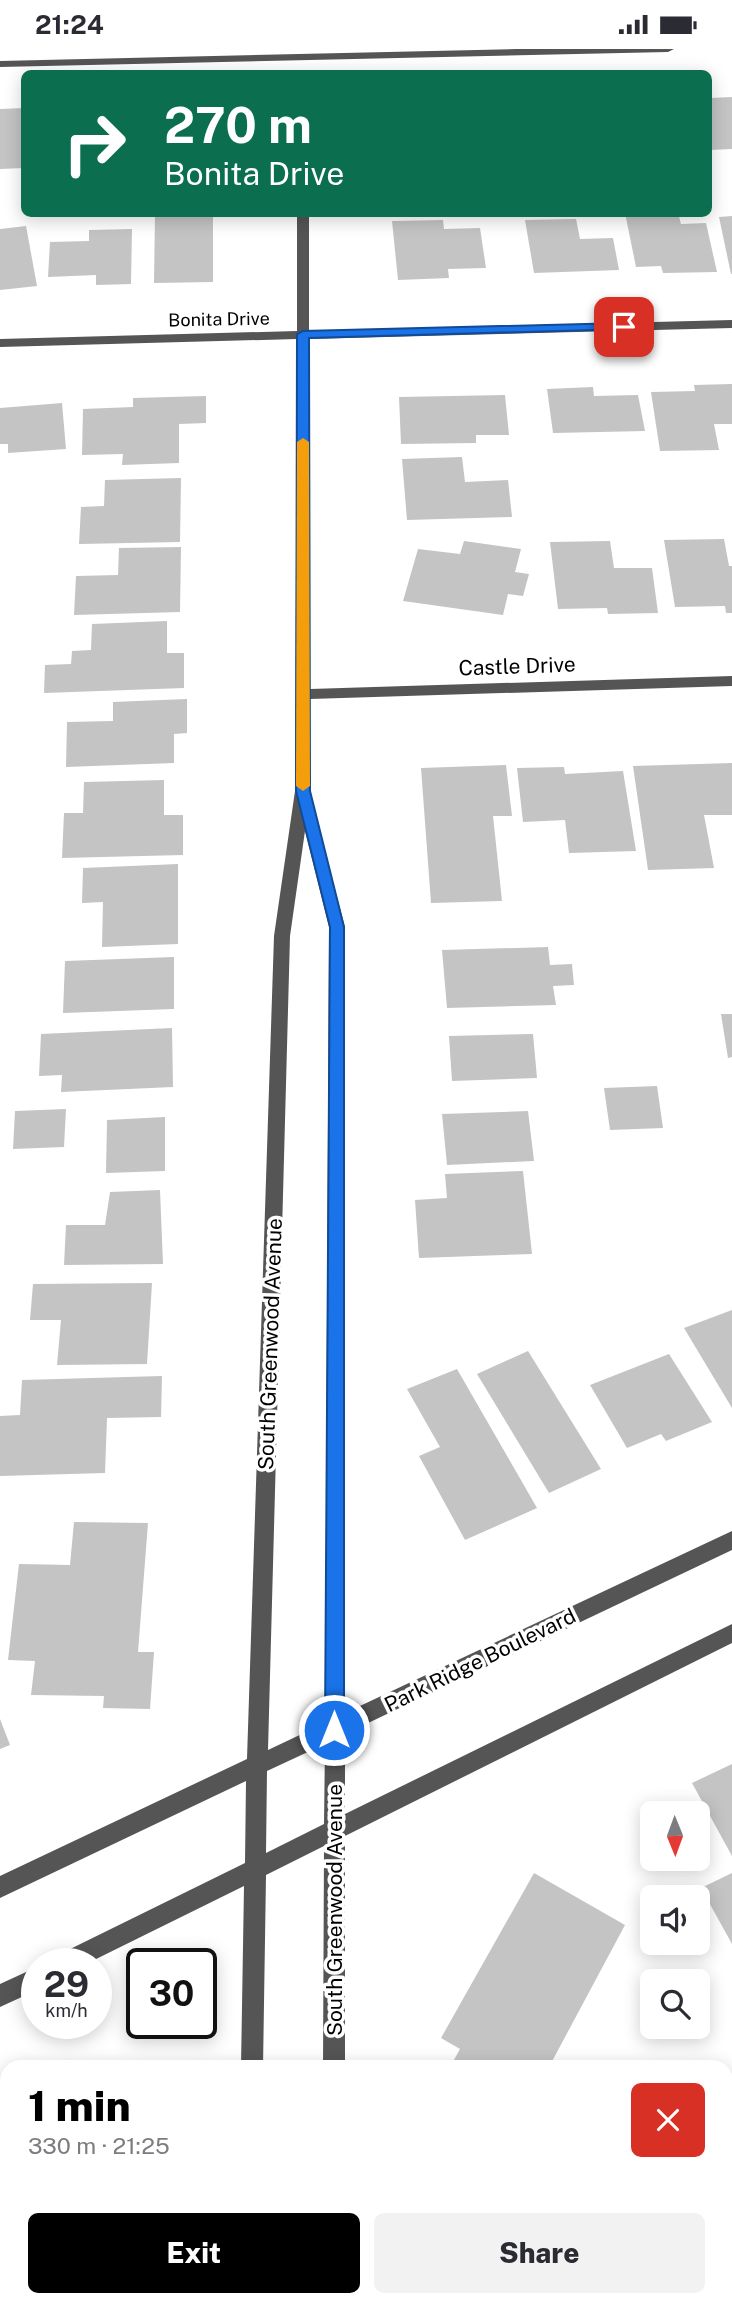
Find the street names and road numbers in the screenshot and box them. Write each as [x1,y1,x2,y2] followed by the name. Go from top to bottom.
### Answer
[168,308,270,330] street label: Bonita Drive
[458,651,576,681] street label: Castle Drive
[253,1218,287,1470] street label: South Greenwood Avenue
[380,1603,580,1717] street label: Park Ridge Boulevard
[322,1784,347,2036] street label: South Greenwood Avenue

